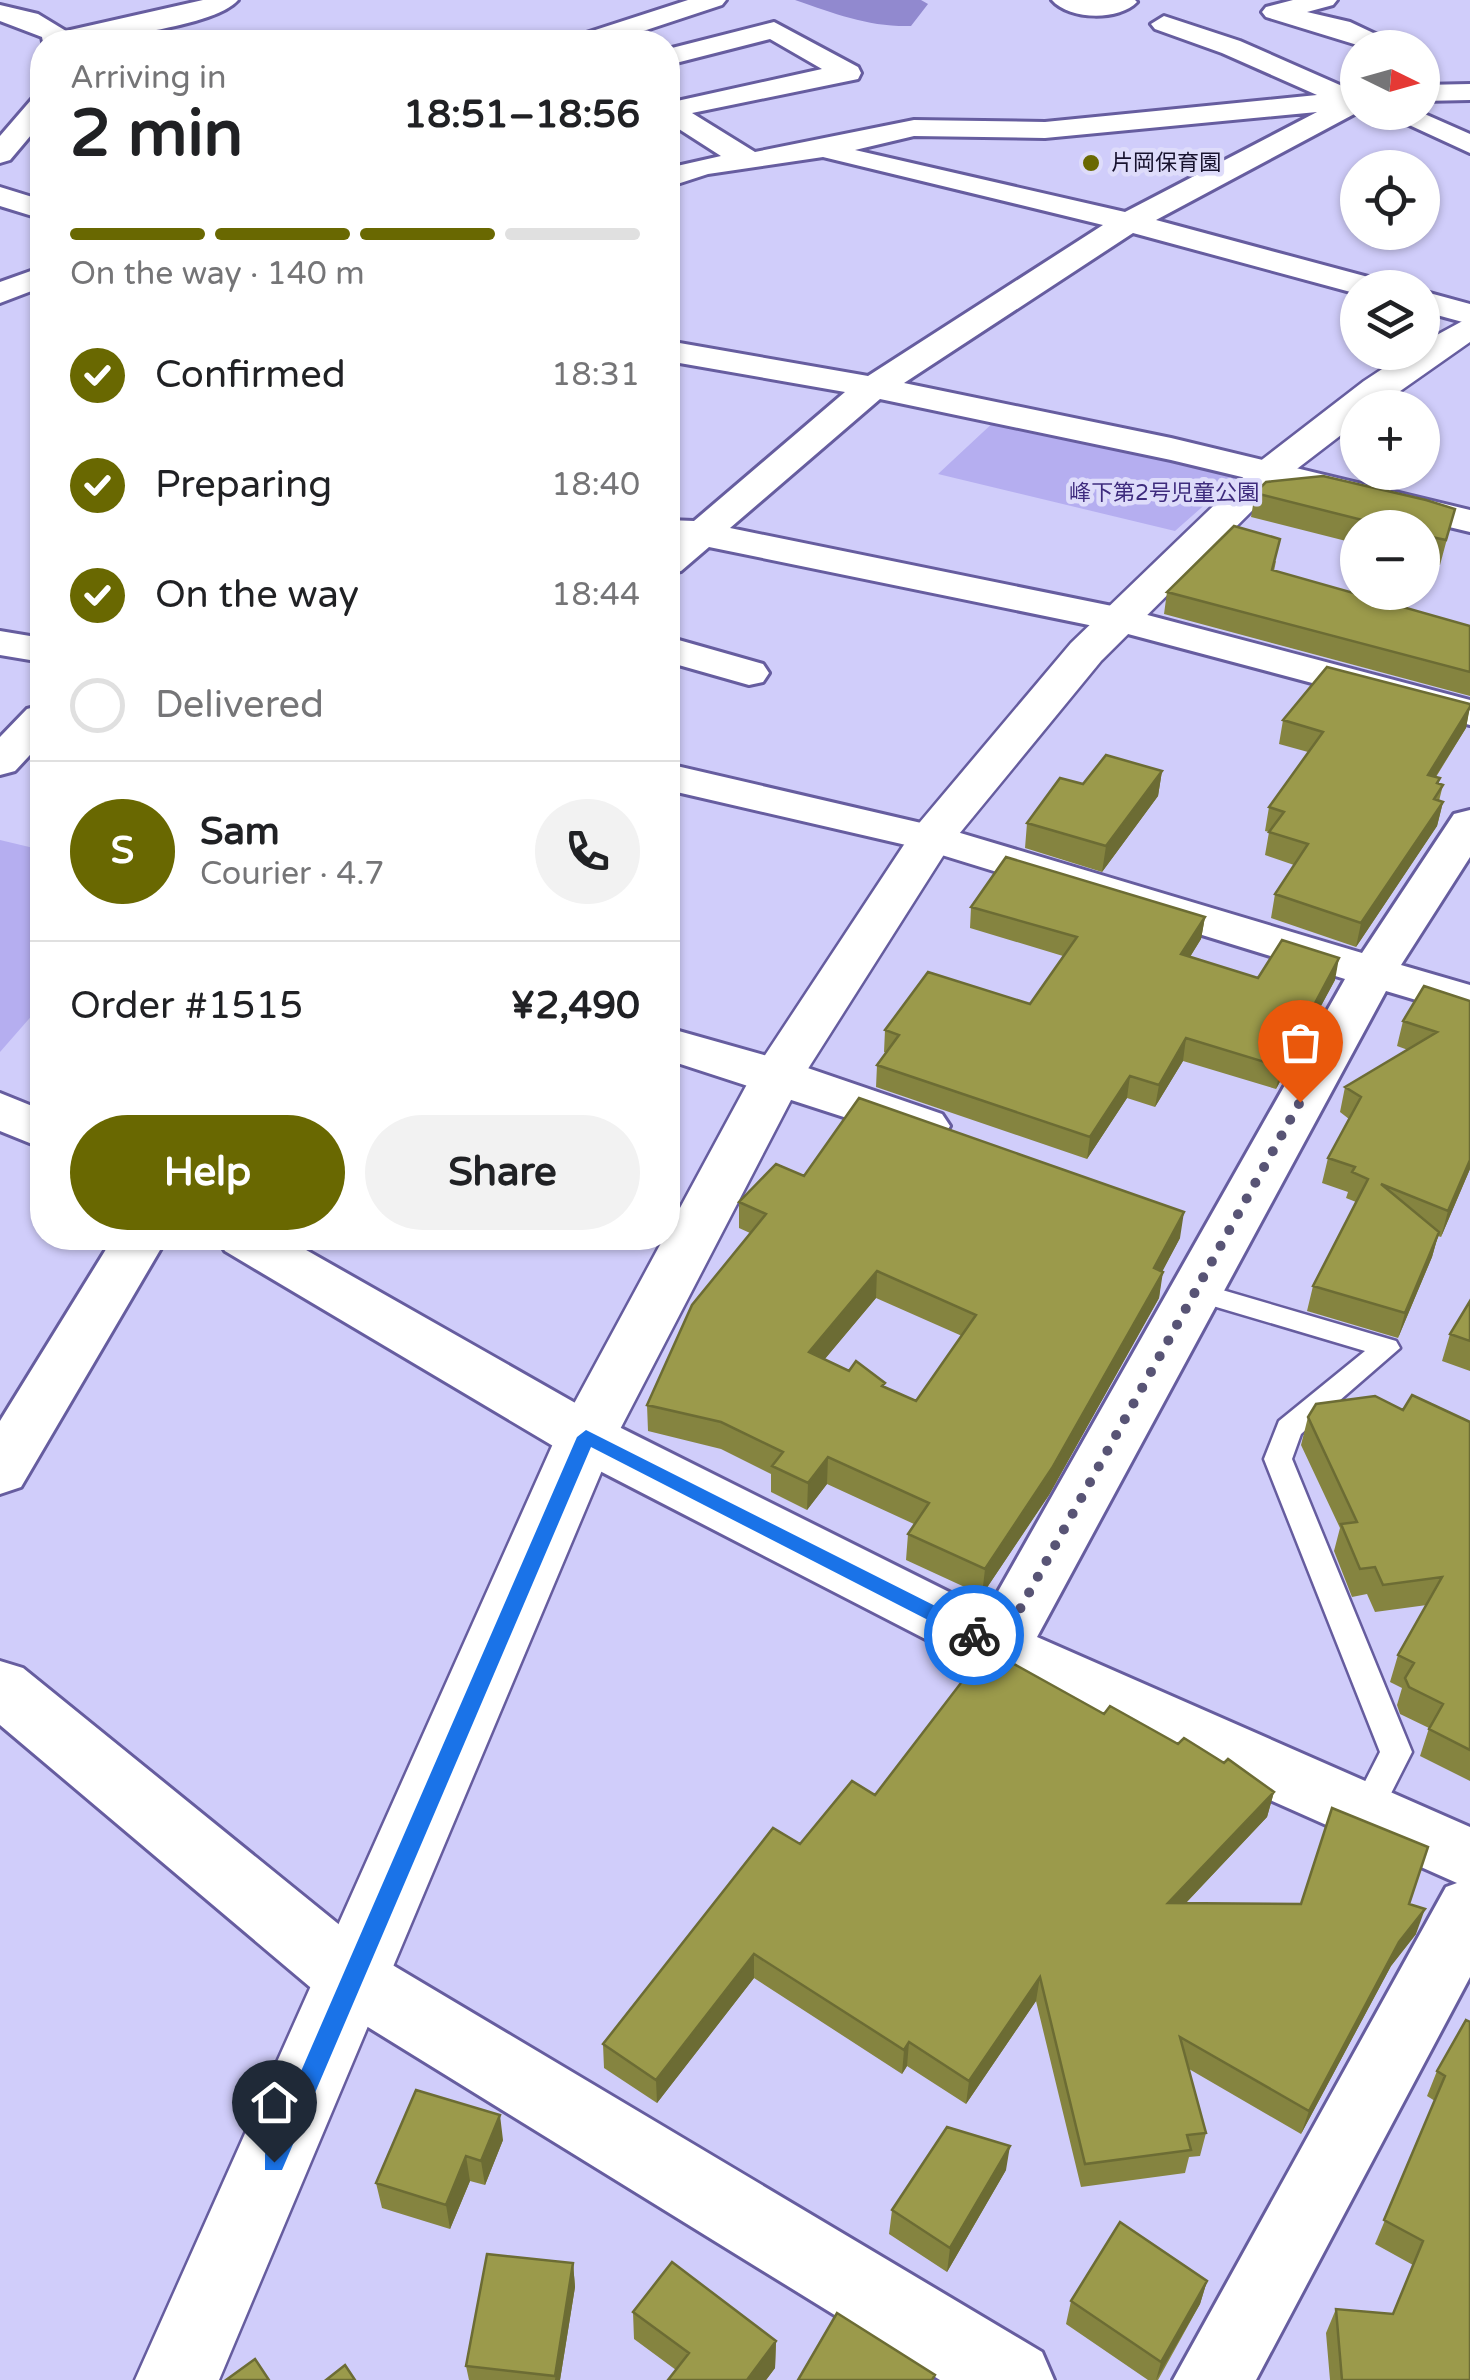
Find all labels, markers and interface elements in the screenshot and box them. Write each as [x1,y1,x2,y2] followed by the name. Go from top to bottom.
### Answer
[1340,30,1440,130] north arrow
[1340,30,1440,610] map controls
[70,59,227,97] text: Arriving in
[403,92,640,138] text: 18:51–18:56
[70,95,243,174] text: 2 min
[1111,150,1221,176] place label: 片岡保育園
[1340,150,1440,250] button: locate
[1080,152,1102,174] marker: 片岡保育園
[70,255,365,293] text: On the way · 140 m
[1340,270,1440,370] button: layers
[70,348,125,403] icon: check
[155,352,346,398] text: Confirmed
[551,356,640,394] text: 18:31
[1340,390,1440,490] button: +
[70,458,125,513] icon: check
[155,462,332,508] text: Preparing
[551,466,640,504] text: 18:40
[1069,480,1259,506] park label: 峰下第2号児童公園
[1340,510,1440,610] button: −
[70,568,125,623] icon: check
[155,572,359,618] text: On the way
[551,576,640,614] text: 18:44
[155,682,324,728] text: Delivered
[535,799,640,904] button: phone
[200,809,280,855] text: Sam
[111,828,134,874] text: S
[200,855,384,893] text: Courier · 4.7
[70,983,303,1029] text: Order #1515
[510,983,640,1029] text: ¥2,490
[1258,1000,1343,1103] pin
[1273,1015,1328,1070] icon: bag
[70,1115,345,1230] button: Help
[365,1115,640,1230] button: Share
[924,1585,1024,1685] courier
[947,1608,1002,1663] icon: bike
[232,2060,317,2163] pin
[247,2075,302,2130] icon: home

